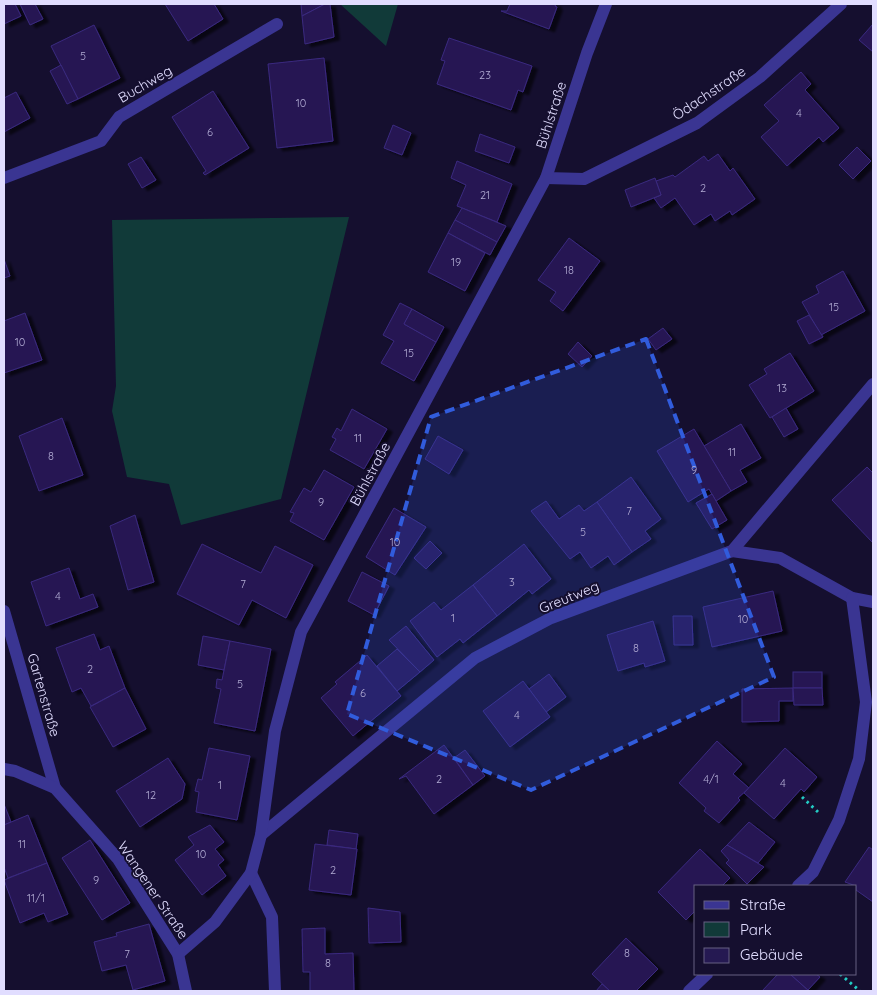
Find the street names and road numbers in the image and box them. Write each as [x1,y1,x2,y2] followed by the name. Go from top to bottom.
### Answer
[115,61,175,107] street label: Buchweg
[669,62,749,124] street label: Ödachstraße
[532,79,570,151] street label: Bühlstraße
[346,439,394,509] street label: Bühlstraße
[536,577,602,617] street label: Greutweg
[24,651,65,739] street label: Gartenstraße
[114,838,192,942] street label: Wangener Straße

